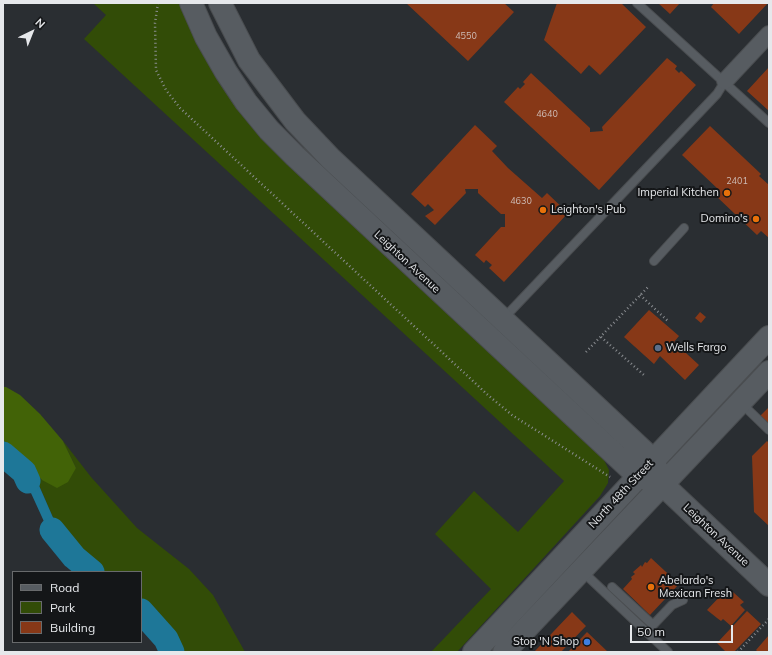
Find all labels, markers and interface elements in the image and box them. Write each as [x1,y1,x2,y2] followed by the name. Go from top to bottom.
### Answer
[12,12,52,52] north arrow
[32,15,48,31] text: N
[455,31,477,41] house number: 4550
[536,109,558,119] house number: 4640
[726,176,748,186] house number: 2401
[638,186,719,200] place label: Imperial Kitchen
[722,188,732,198] marker: Imperial Kitchen
[510,196,532,206] house number: 4630
[551,203,626,217] place label: Leighton's Pub
[538,205,548,215] marker: Leighton's Pub
[701,212,748,226] place label: Domino's
[751,214,761,224] marker: Domino's
[371,228,443,296] street label: Leighton Avenue
[666,341,727,355] place label: Wells Fargo
[653,343,663,353] marker: Wells Fargo
[586,457,656,531] street label: North 48th Street
[680,501,752,569] street label: Leighton Avenue
[12,571,142,643] legend
[659,574,732,600] place label: Abelardo's Mexican Fresh
[50,580,79,595] text: Road
[646,582,656,592] marker: Abelardo's Mexican Fresh
[50,600,75,615] text: Park
[632,617,735,643] scale bar
[50,620,95,635] text: Building
[637,624,665,639] text: 50 m
[513,635,579,649] place label: Stop 'N Shop
[582,637,592,647] marker: Stop 'N Shop

